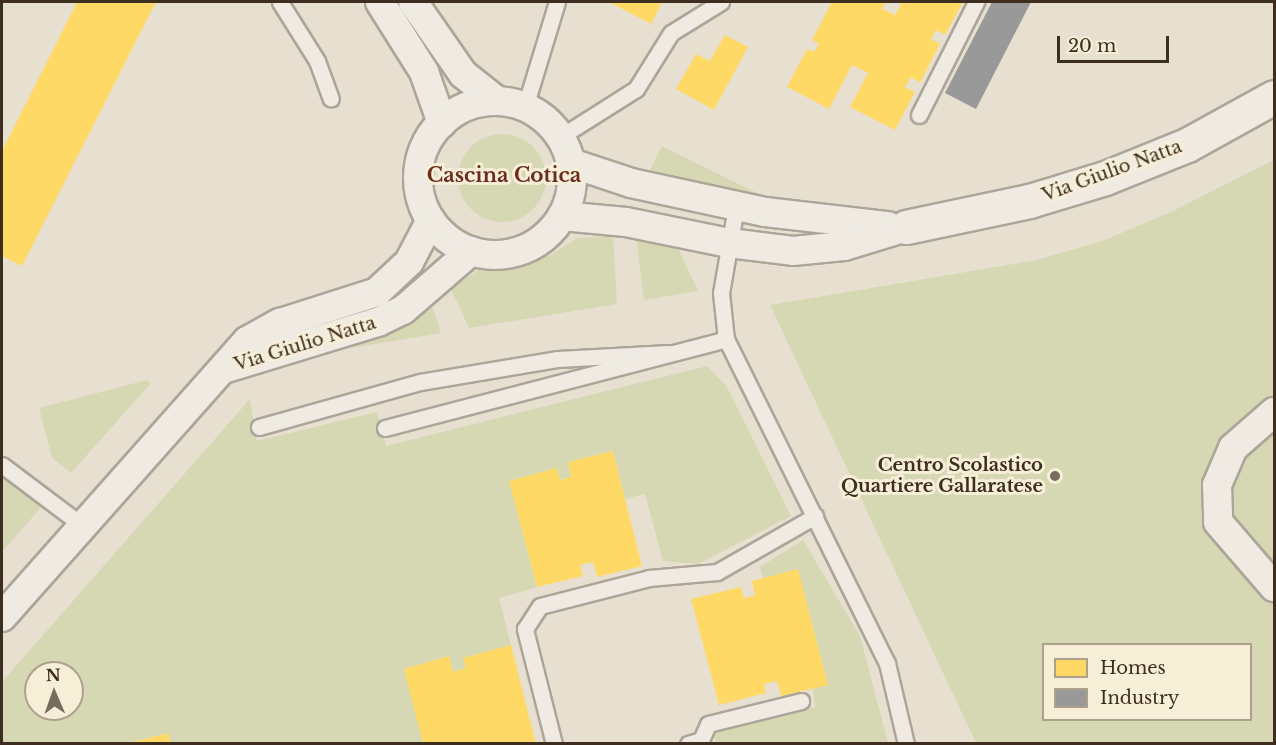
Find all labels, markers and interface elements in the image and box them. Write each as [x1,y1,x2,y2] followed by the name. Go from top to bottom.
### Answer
[1060,24,1172,62] scale bar
[1068,35,1116,57] text: 20 m
[1039,136,1185,206] street label: Via Giulio Natta
[427,163,581,187] district label: Cascina Cotica
[231,312,379,376] street label: Via Giulio Natta
[841,455,1043,498] place label: Centro Scolastico Quartiere Gallaratese
[1048,469,1062,483] marker: Centro Scolastico Quartiere Gallaratese
[1042,643,1252,721] legend
[1100,657,1166,679] text: Homes
[24,661,84,721] north arrow
[46,665,61,685] text: N
[1100,687,1179,709] text: Industry

